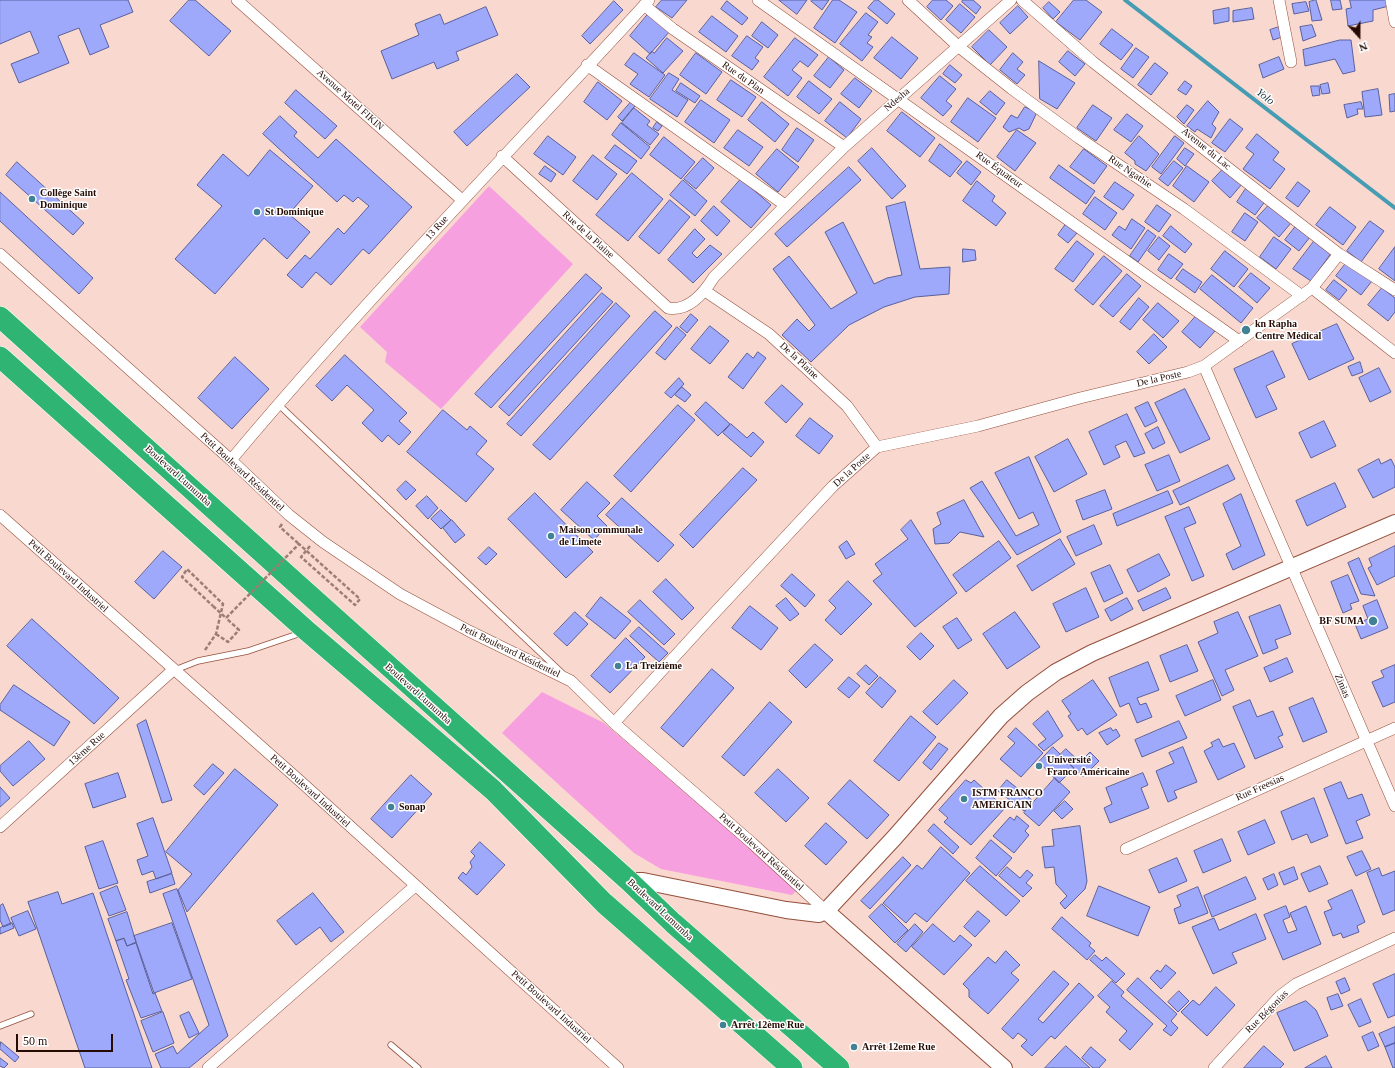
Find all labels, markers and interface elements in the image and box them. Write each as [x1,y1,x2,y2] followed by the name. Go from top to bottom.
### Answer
[1339,16,1379,56] north arrow
[1357,40,1369,54] text: N
[720,59,766,97] street label: Rue du Plan
[314,67,386,133] street label: Avenue Motel FIKIN
[882,86,912,114] street label: Ndesha
[1253,86,1277,108] water label: Yolo
[1179,125,1233,173] street label: Avenue du Lac
[973,149,1025,191] street label: Rue Équateur
[1106,153,1154,191] street label: Rue Ngathie
[40,187,96,210] place label: Collège Saint Dominique
[27,194,37,204] marker: Collège Saint Dominique
[265,206,324,218] place label: St Dominique
[252,207,262,217] marker: St Dominique
[560,209,616,261] street label: Rue de la Plaine
[423,213,451,243] street label: 13 Rue
[1255,318,1321,342] place label: kn Rapha Centre Médical
[1240,324,1252,336] marker: kn Rapha Centre Médical
[777,340,821,382] street label: De la Plaine
[1135,368,1183,390] street label: De la Poste
[198,430,286,514] street label: Petit Boulevard Résidentiel
[142,443,214,509] street label: Boulevard Lumumba
[831,450,873,490] street label: De la Poste
[559,524,643,548] place label: Maison communale de Limete
[546,531,556,541] marker: Maison communale de Limete
[26,537,110,615] street label: Petit Boulevard Industriel
[1319,615,1364,627] place label: BF SUMA
[1367,615,1379,627] marker: BF SUMA
[458,622,562,680] street label: Petit Boulevard Résidentiel
[626,660,682,672] place label: La Treizième
[382,661,454,727] street label: Boulevard Lumumba
[613,661,623,671] marker: La Treizième
[1332,672,1352,700] street label: Zinias
[66,729,108,769] street label: 13ème Rue
[268,752,352,830] street label: Petit Boulevard Industriel
[1047,754,1129,778] place label: Université Franco Américaine
[1034,761,1044,771] marker: Université Franco Américaine
[1234,772,1286,804] street label: Rue Freesias
[972,787,1043,810] place label: ISTM FRANCO AMERICAIN
[959,794,969,804] marker: ISTM FRANCO AMERICAIN
[399,801,426,813] place label: Sonap
[386,802,396,812] marker: Sonap
[716,811,806,893] street label: Petit Boulevard Résidentiel
[625,877,695,943] street label: Boulevard Lumumba
[509,968,593,1046] street label: Petit Boulevard Industriel
[1243,988,1291,1036] street label: Rue Bégonias
[731,1019,804,1031] place label: Arrêt 12ème Rue
[718,1020,728,1030] marker: Arrêt 12ème Rue
[18,1026,115,1052] scale bar
[23,1034,47,1048] text: 50 m
[862,1041,935,1053] place label: Arrêt 12eme Rue
[849,1042,859,1052] marker: Arrêt 12eme Rue

